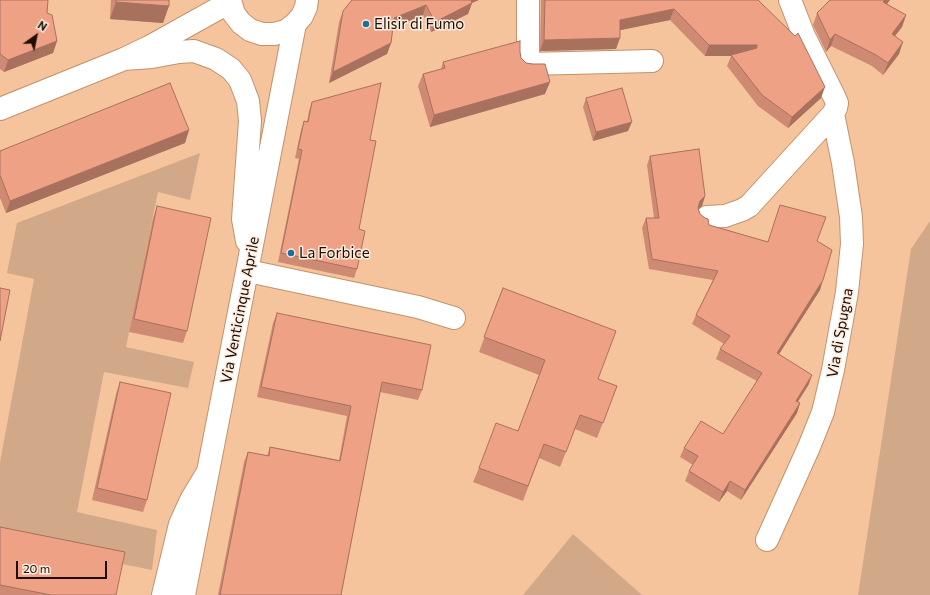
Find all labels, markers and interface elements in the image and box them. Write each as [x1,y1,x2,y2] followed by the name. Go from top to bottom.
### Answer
[374,15,464,33] place label: Elisir di Fumo
[16,16,56,56] north arrow
[36,18,50,33] text: N
[361,19,371,29] marker: Elisir di Fumo
[217,235,263,385] street label: Via Venticinque Aprile
[299,244,370,262] place label: La Forbice
[286,248,296,258] marker: La Forbice
[823,287,857,379] street label: Via di Spugna
[18,553,109,579] scale bar
[23,561,50,575] text: 20 m

